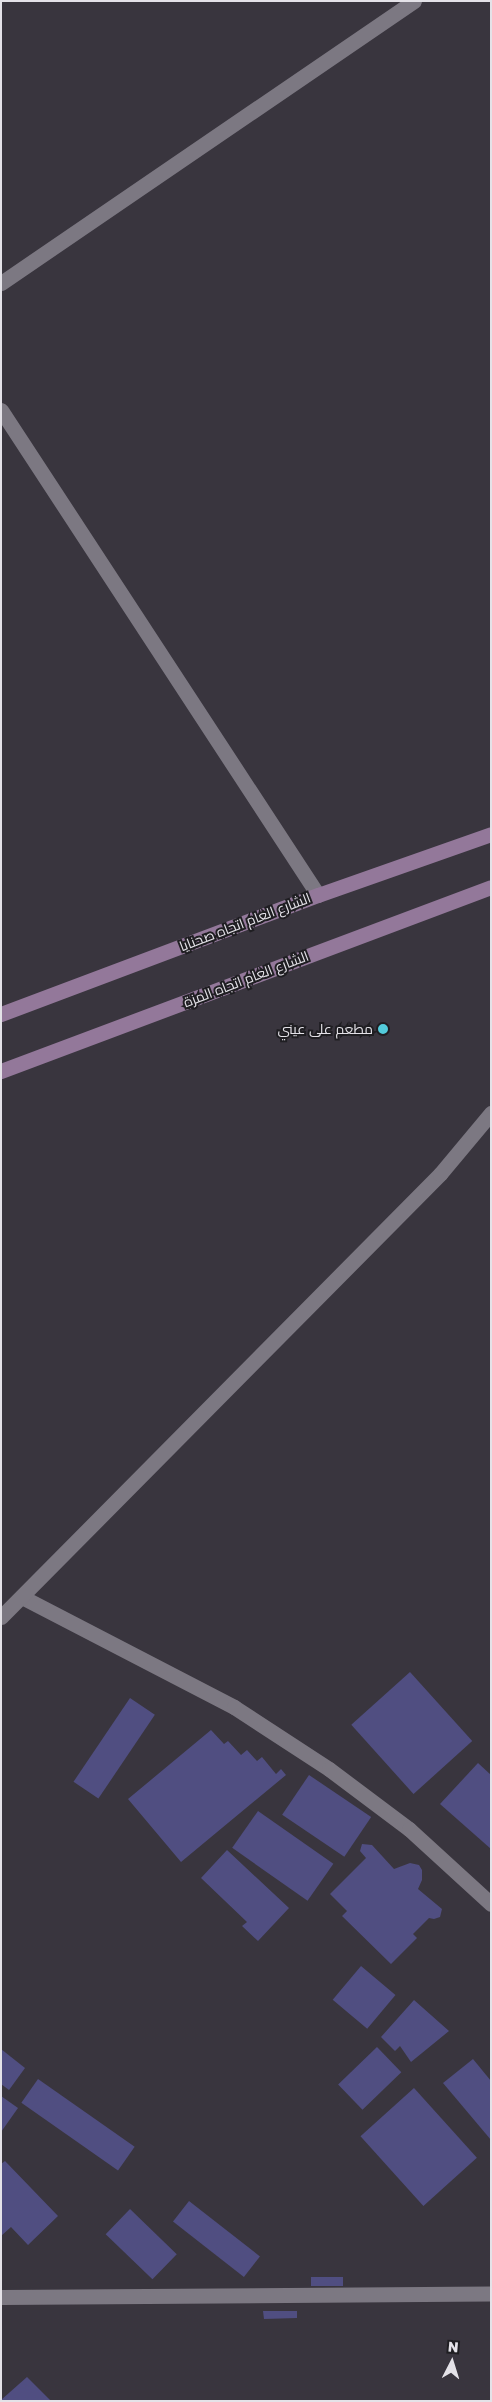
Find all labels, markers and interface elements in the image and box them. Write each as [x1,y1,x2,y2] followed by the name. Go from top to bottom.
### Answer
[177,889,313,955] street label: الشارع العام اتجاه صحنايا
[181,947,311,1011] street label: الشارع العام اتجاه المزة
[277,1021,373,1037] place label: مطعم على عيني
[377,1023,389,1035] marker: مطعم على عيني
[427,2337,477,2387] north arrow
[447,2338,459,2355] text: N

